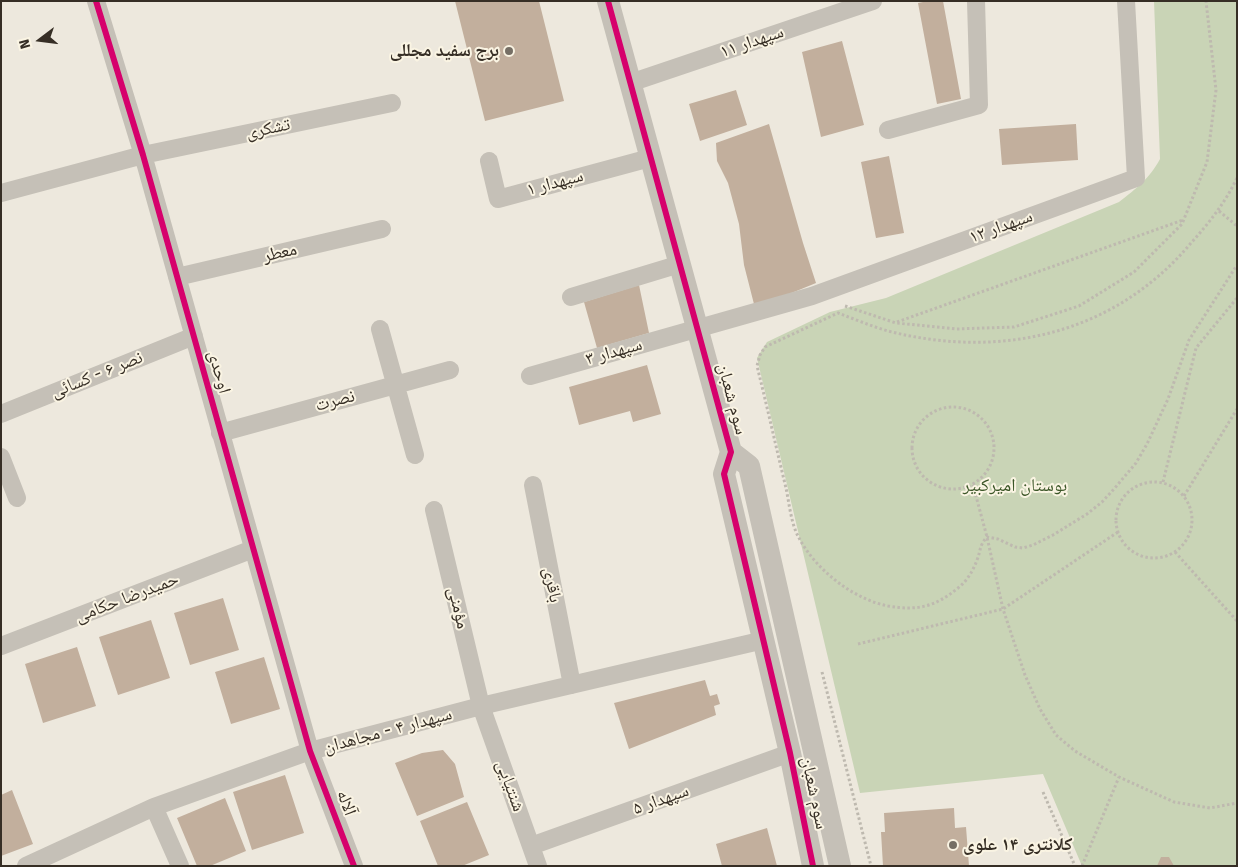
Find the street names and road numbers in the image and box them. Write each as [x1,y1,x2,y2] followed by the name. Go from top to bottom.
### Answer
[717,21,787,63] street label: سپهدار ۱۱
[244,114,292,144] street label: تشکری
[524,165,586,201] street label: سپهدار ۱
[966,206,1036,248] street label: سپهدار ۱۲
[261,239,299,267] street label: معطر
[583,334,645,370] street label: سپهدار ۳
[48,347,146,403] street label: نصر ۶ - کسائی
[203,348,235,396] street label: اوحدی
[712,361,752,437] street label: سوم شعبان
[313,385,357,417] street label: نصرت
[538,566,566,604] street label: باقری
[72,568,182,628] street label: حمیدرضا حکامی
[443,585,473,631] street label: مؤمنی
[322,704,454,758] street label: سپهدار ۴ - مجاهدان
[796,755,832,831] street label: سوم شعبان
[491,757,529,815] street label: شنتیایی
[630,780,692,820] street label: سپهدار ۵
[331,787,361,819] street label: آلاله

